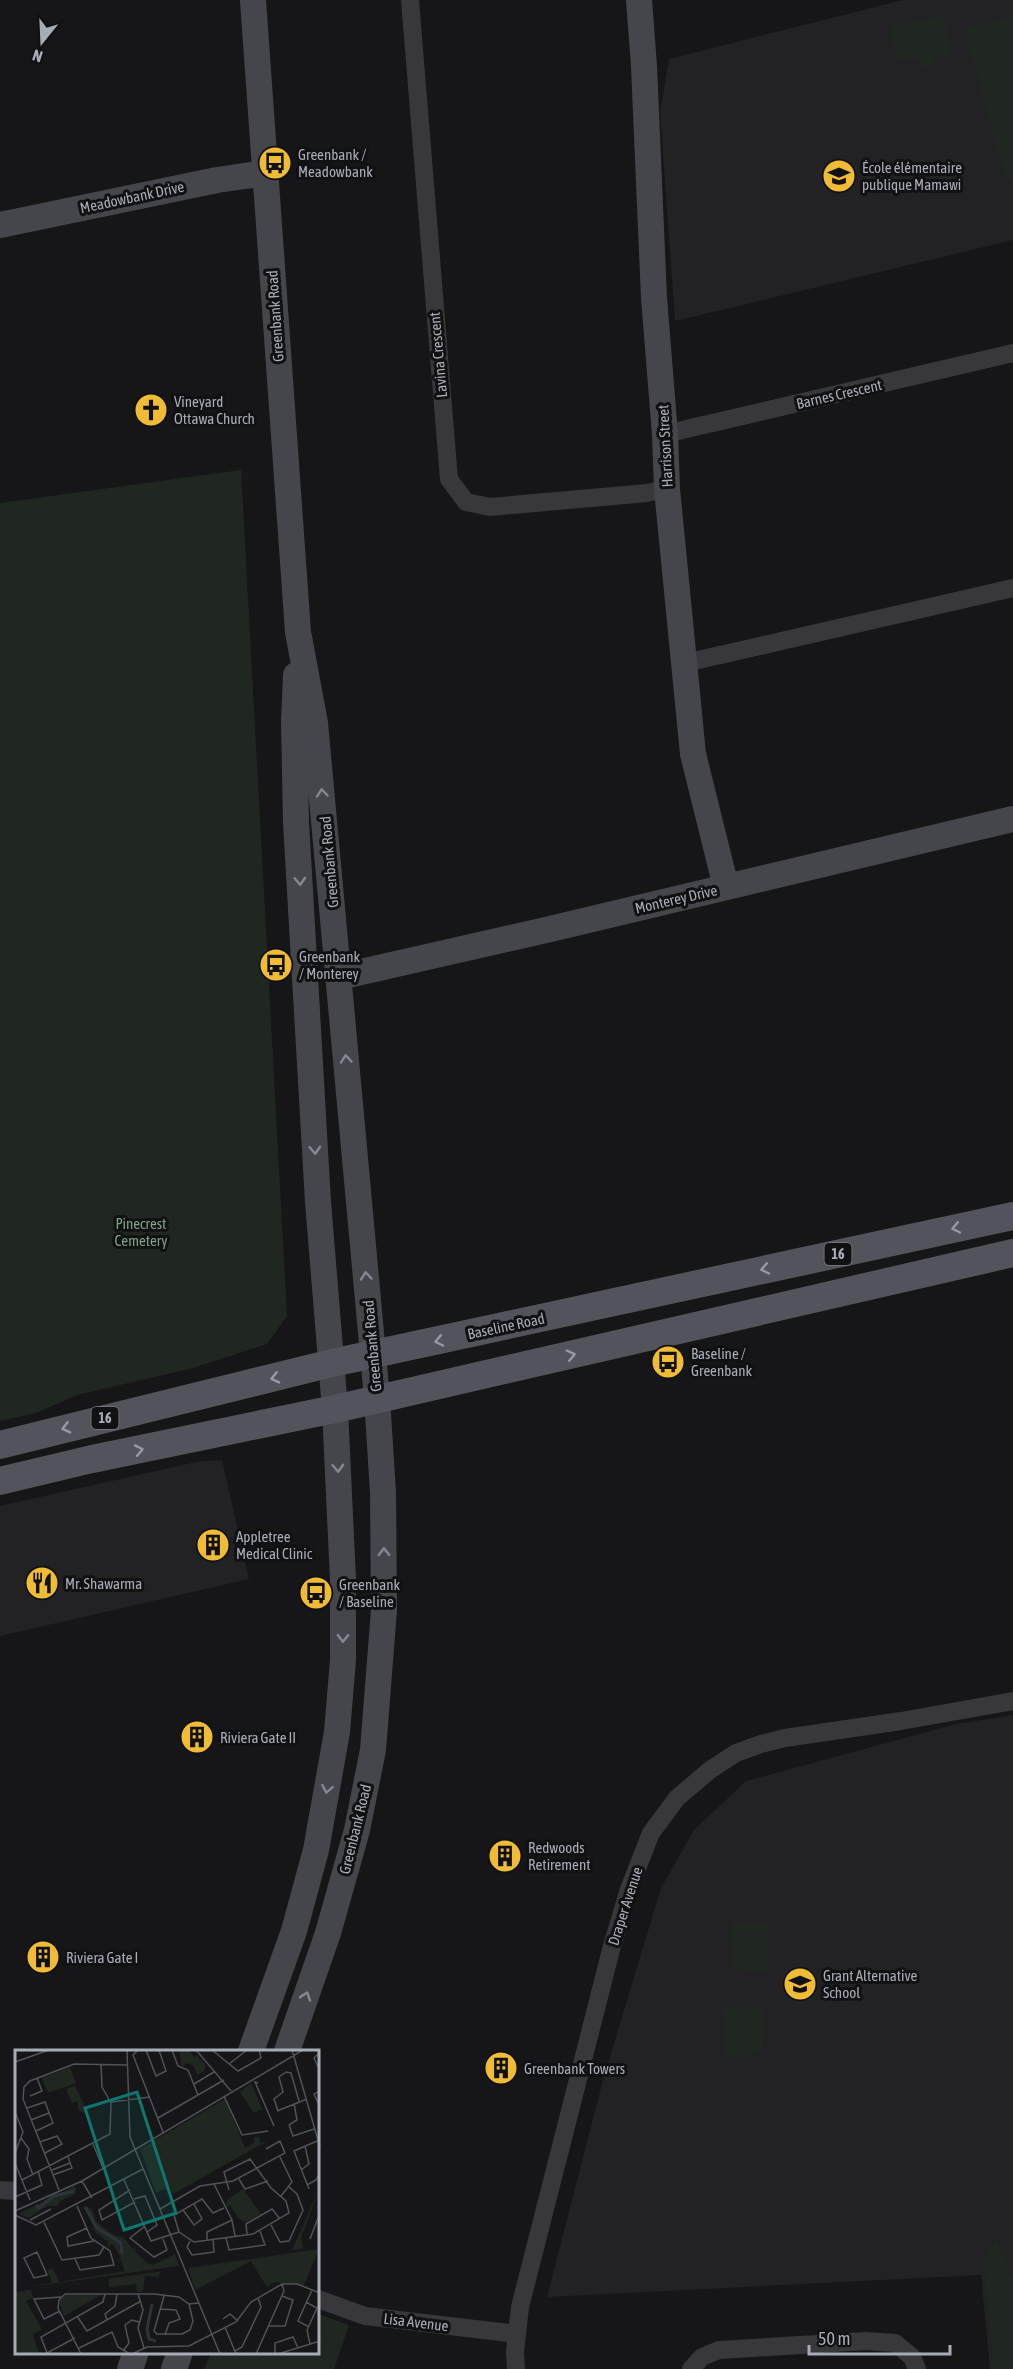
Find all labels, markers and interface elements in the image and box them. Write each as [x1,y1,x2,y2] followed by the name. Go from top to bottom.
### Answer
[12,12,72,72] north arrow
[30,46,45,66] text: N
[257,145,293,181] bus stop icon: Greenbank / Meadowbank
[298,146,373,180] place label: Greenbank / Meadowbank
[821,158,857,194] school or university icon: École élémentaire publique Mamawi
[862,159,962,193] place label: École élémentaire publique Mamawi
[78,178,186,216] street label: Meadowbank Drive
[263,270,287,362] street label: Greenbank Road
[426,311,450,399] street label: Lavina Crescent
[795,376,883,412] street label: Barnes Crescent
[133,392,169,428] church icon: Vineyard Ottawa Church
[174,393,255,427] place label: Vineyard Ottawa Church
[654,404,676,488] street label: Harrison Street
[316,788,329,797] one-way arrow
[317,816,341,908] street label: Greenbank Road
[293,876,306,885] one-way arrow
[633,881,719,917] street label: Monterey Drive
[258,947,294,983] bus stop icon: Greenbank / Monterey
[299,948,361,982] place label: Greenbank / Monterey
[340,1055,353,1064] one-way arrow
[309,1146,322,1155] one-way arrow
[115,1215,167,1249] park label: Pinecrest Cemetery
[951,1221,961,1234] one-way arrow
[824,1243,852,1265] road number: 16
[760,1262,770,1275] one-way arrow
[360,1272,373,1281] one-way arrow
[360,1300,384,1392] street label: Greenbank Road
[466,1310,546,1342] street label: Baseline Road
[434,1334,444,1347] one-way arrow
[650,1344,686,1380] bus stop icon: Baseline / Greenbank
[691,1345,753,1379] place label: Baseline / Greenbank
[566,1350,576,1363] one-way arrow
[270,1370,280,1383] one-way arrow
[92,1407,118,1429] road number: 16
[61,1421,71,1434] one-way arrow
[134,1444,144,1457] one-way arrow
[331,1463,344,1472] one-way arrow
[195,1527,231,1563] building icon: Appletree Medical Clinic
[236,1528,313,1562] place label: Appletree Medical Clinic
[377,1547,390,1556] one-way arrow
[24,1565,60,1601] restaurant icon: Mr. Shawarma
[65,1575,142,1592] place label: Mr. Shawarma
[298,1575,334,1611] bus stop icon: Greenbank / Baseline
[339,1576,401,1610] place label: Greenbank / Baseline
[337,1634,349,1643] one-way arrow
[179,1719,215,1755] building icon: Riviera Gate II
[220,1729,296,1746] place label: Riviera Gate II
[336,1782,374,1876] street label: Greenbank Road
[321,1784,334,1794] one-way arrow
[487,1838,523,1874] building icon: Redwoods Retirement
[528,1839,591,1873] place label: Redwoods Retirement
[604,1864,646,1947] street label: Draper Avenue
[25,1939,61,1975] building icon: Riviera Gate I
[66,1949,138,1966] place label: Riviera Gate I
[782,1966,818,2002] school or university icon: Grant Alternative School
[823,1967,917,2001] place label: Grant Alternative School
[298,1991,311,2002] one-way arrow
[15,2050,320,2354] inset map
[483,2050,519,2086] building icon: Greenbank Towers
[524,2060,625,2077] place label: Greenbank Towers
[383,2310,450,2334] street label: Lisa Avenue
[809,2318,950,2356] scale bar
[818,2328,850,2349] text: 50 m

